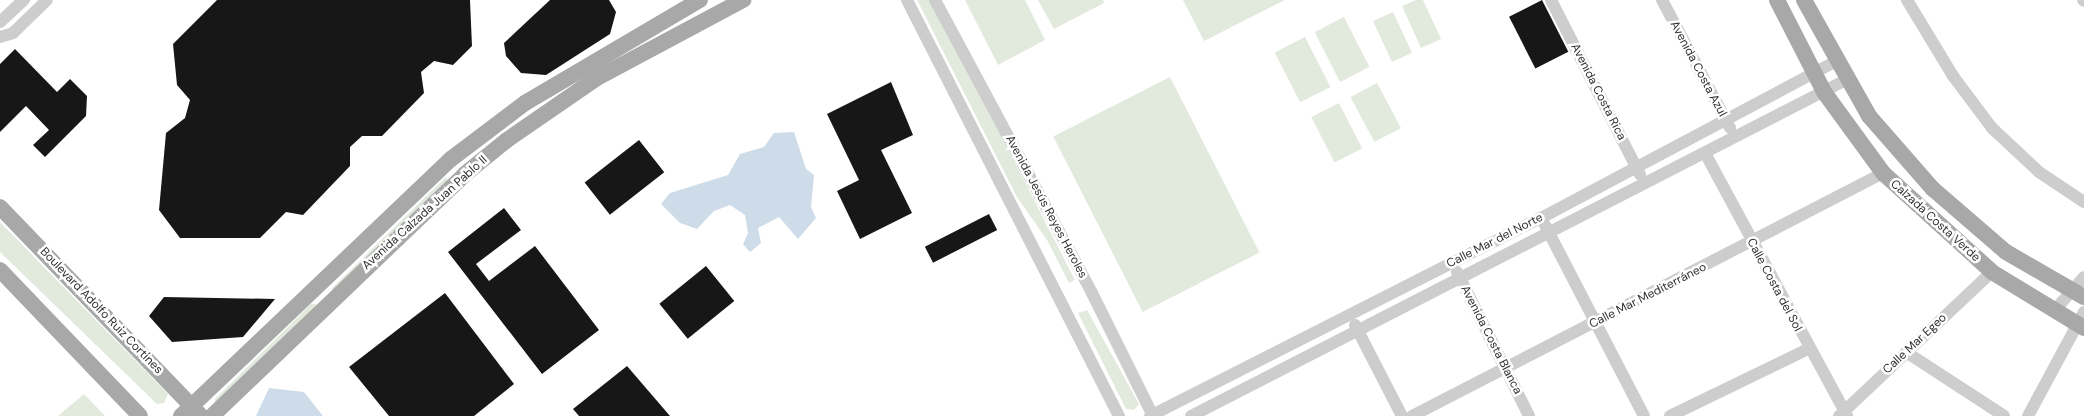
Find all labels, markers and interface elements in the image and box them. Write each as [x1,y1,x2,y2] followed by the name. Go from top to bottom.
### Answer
[1667,19,1729,119] street label: Avenida Costa Azul
[1567,41,1629,143] street label: Avenida Costa Rica
[1002,133,1090,281] street label: Avenida Jesús Reyes Heroles
[360,153,490,273] street label: Avenida Calzada Juan Pablo II
[1887,177,1983,265] street label: Calzada Costa Verde
[1444,210,1546,272] street label: Calle Mar del Norte
[1743,236,1805,334] street label: Calle Costa del Sol
[37,245,165,377] street label: Boulevard Adolfo Ruiz Cortines
[1587,260,1709,332] street label: Calle Mar Mediterráneo
[1457,283,1525,397] street label: Avenida Costa Blanca
[1880,311,1950,377] street label: Calle Mar Egeo

